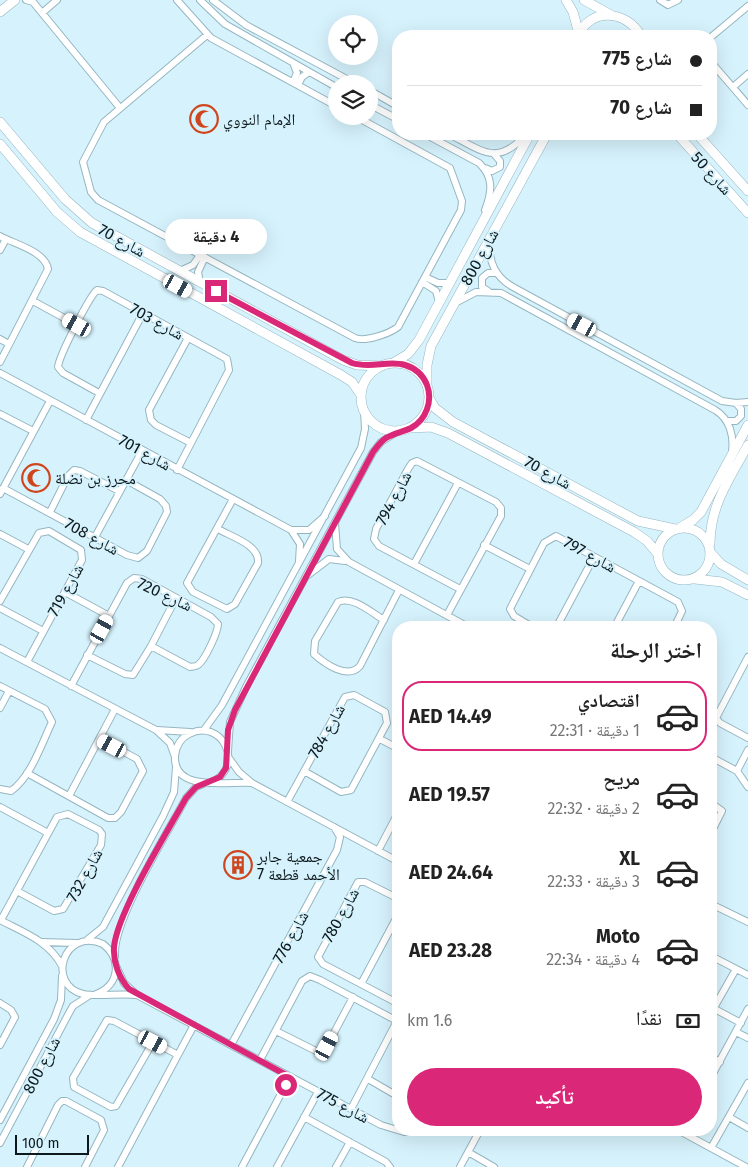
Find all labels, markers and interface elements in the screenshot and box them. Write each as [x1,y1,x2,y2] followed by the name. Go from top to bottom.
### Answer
[328,15,378,125] map controls
[328,15,378,65] button: locate
[602,47,672,70] text: شارع 775
[328,75,378,125] button: layers
[610,96,672,119] text: شارع 70
[189,104,219,134] mosque icon: الإمام النووي
[223,110,295,132] place label: الإمام النووي
[687,148,736,200] street label: شارع 50
[165,218,267,254] callout: 4 دقيقة
[95,220,148,262] street label: شارع 70
[456,226,503,289] street label: شارع 800
[193,227,239,246] text: 4 دقيقة
[161,272,194,300] car
[205,280,227,302] route end
[126,299,187,345] street label: شارع 703
[60,311,93,339] car
[565,311,598,339] car
[115,430,174,475] street label: شارع 701
[521,452,574,494] street label: شارع 70
[21,463,51,493] mosque icon: محرز بن نضلة
[371,468,416,529] street label: شارع 794
[55,469,136,489] place label: محرز بن نضلة
[61,514,122,560] street label: شارع 708
[560,532,619,577] street label: شارع 797
[43,561,88,620] street label: شارع 719
[134,574,195,616] street label: شارع 720
[88,612,115,646] car
[610,637,702,664] text: اختر الرحلة
[578,689,640,712] text: اقتصادي
[655,694,700,739] icon: car
[304,701,350,762] street label: شارع 784
[409,705,492,728] text: AED 14.49
[550,721,640,740] text: 1 دقيقة · 22:31
[95,732,128,760] car
[603,767,640,790] text: مريح
[655,772,700,817] icon: car
[409,783,490,806] text: AED 19.57
[547,799,640,818] text: 2 دقيقة · 22:32
[62,846,108,905] street label: شارع 732
[256,847,340,884] place label: جمعية جابر الأحمد قطعة 7
[619,847,640,870] text: XL
[223,850,253,880] building icon: جمعية جابر الأحمد قطعة 7
[655,850,700,895] icon: car
[409,861,493,884] text: AED 24.64
[547,872,640,891] text: 3 دقيقة · 22:33
[318,885,364,946] street label: شارع 780
[268,908,313,967] street label: شارع 776
[596,925,640,948] text: Moto
[655,928,700,973] icon: car
[409,939,492,962] text: AED 23.28
[546,950,640,969] text: 4 دقيقة · 22:34
[636,1007,662,1030] text: نقدًا
[674,1007,702,1035] icon: cash
[407,1011,452,1030] text: 1.6 km
[136,1028,169,1056] car
[313,1029,340,1063] car
[19,1034,65,1097] street label: شارع 800
[407,1068,702,1126] button: تأكيد
[275,1074,297,1096] route start
[313,1084,372,1128] street label: شارع 775
[15,1132,89,1155] scale bar
[22,1135,59,1152] text: 100 m

